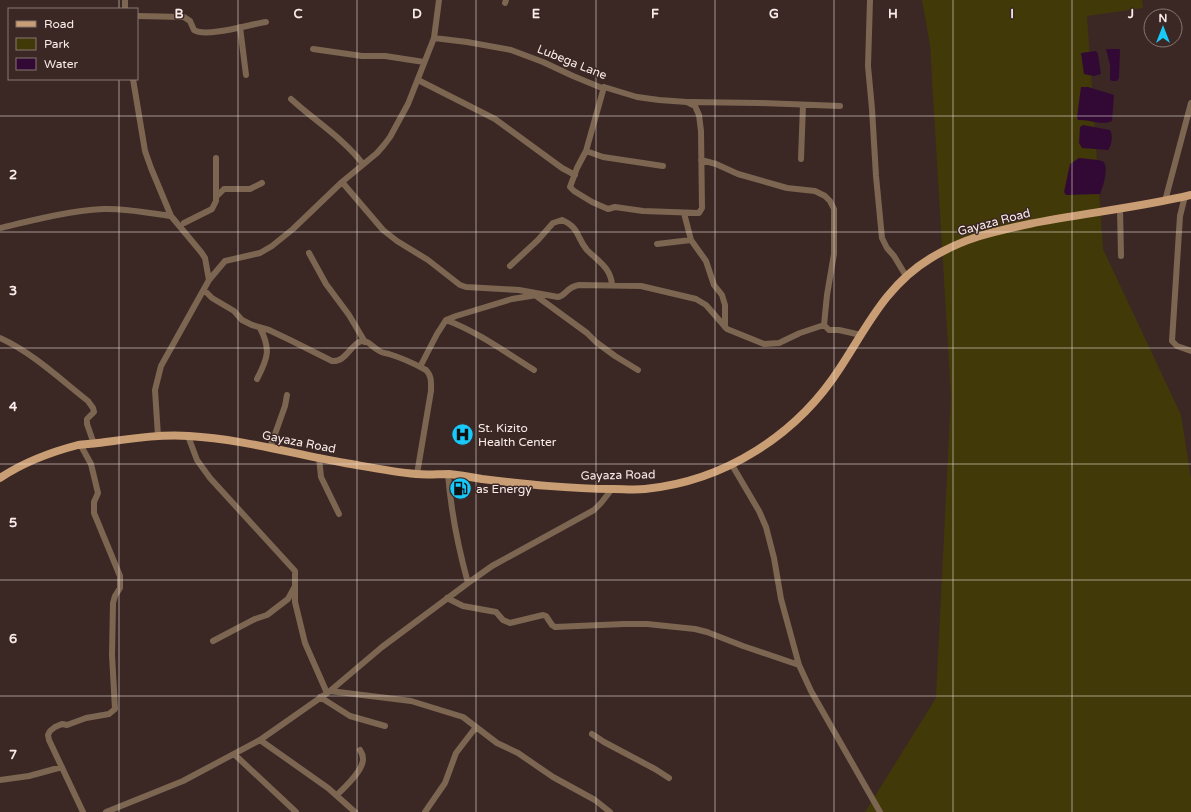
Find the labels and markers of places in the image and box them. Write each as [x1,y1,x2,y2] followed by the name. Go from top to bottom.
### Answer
[478,421,557,449] place label: St. Kizito Health Center
[449,422,475,448] hospital icon: St. Kizito Health Center
[448,476,474,502] fuel station icon: as Energy
[476,482,532,496] place label: as Energy

